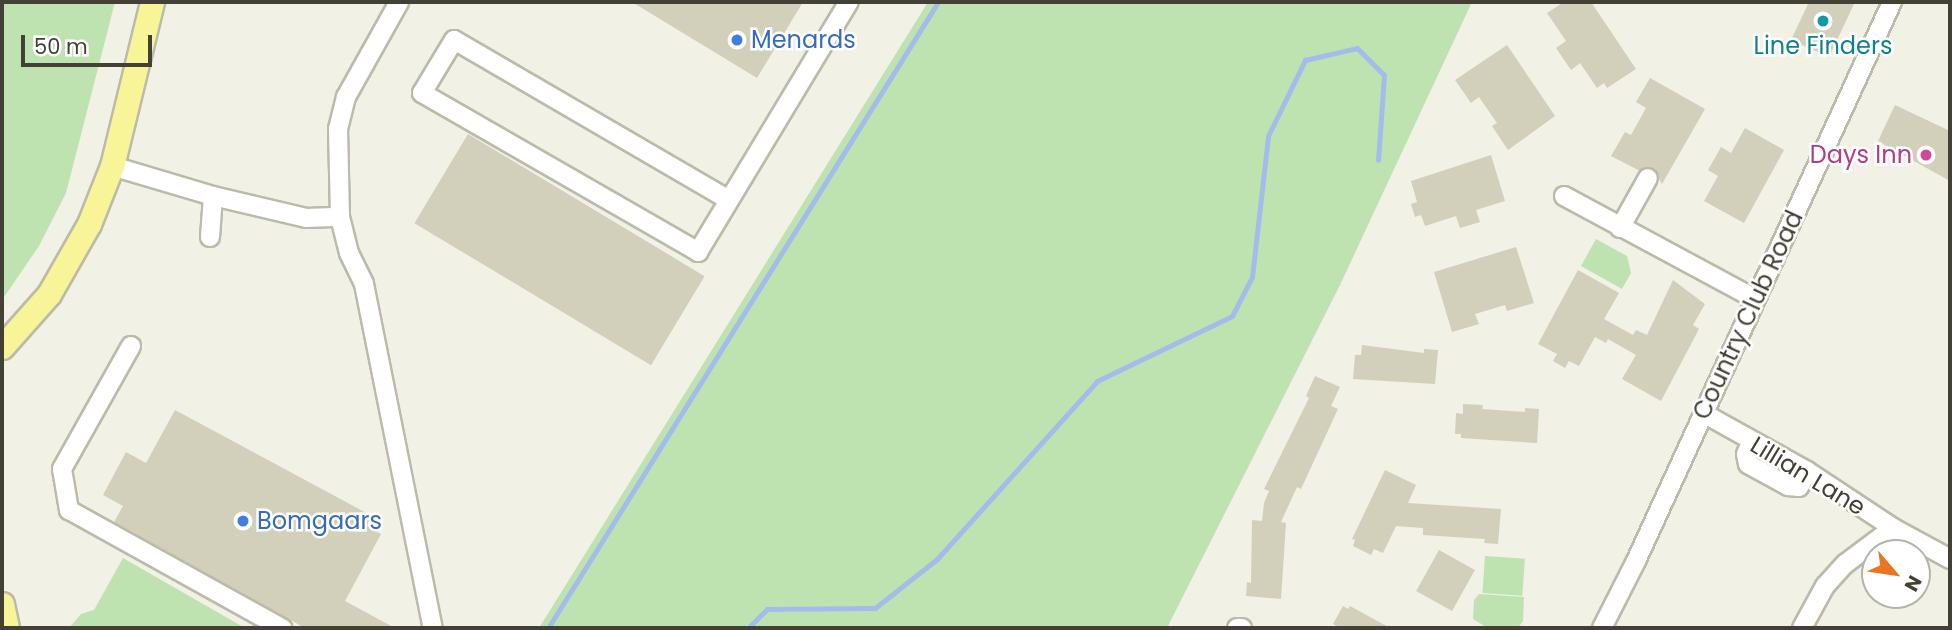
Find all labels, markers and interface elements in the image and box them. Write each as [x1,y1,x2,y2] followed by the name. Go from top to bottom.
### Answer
[1815,13,1831,29] marker: Line Finders
[24,21,156,65] scale bar
[751,26,856,54] place label: Menards
[34,32,88,61] text: 50 m
[729,32,745,48] marker: Menards
[1754,32,1892,60] place label: Line Finders
[1810,141,1912,169] place label: Days Inn
[1918,147,1934,163] marker: Days Inn
[1687,206,1809,424] street label: Country Club Road
[1745,430,1871,522] street label: Lillian Lane
[257,507,382,535] place label: Bomgaars
[235,513,251,529] marker: Bomgaars
[1861,539,1931,609] north arrow
[1898,571,1928,596] text: N

